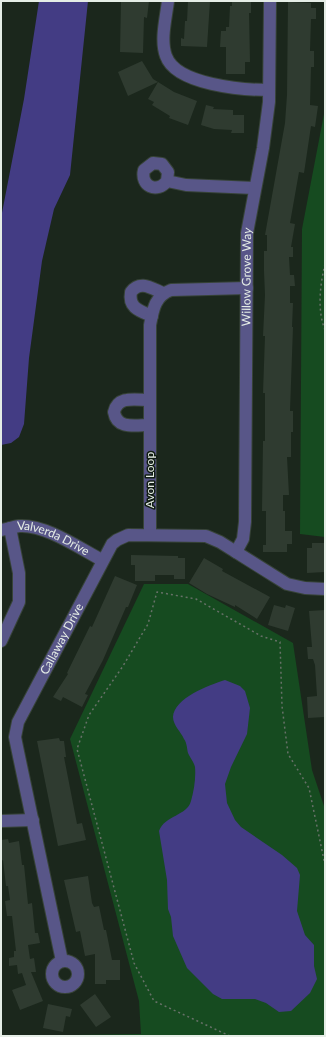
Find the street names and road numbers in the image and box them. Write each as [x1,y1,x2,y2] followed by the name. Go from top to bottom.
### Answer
[238,225,255,326] street label: Willow Grove Way
[142,452,157,508] street label: Avon Loop
[17,518,92,558] street label: Valverda Drive
[36,601,86,677] street label: Callaway Drive

